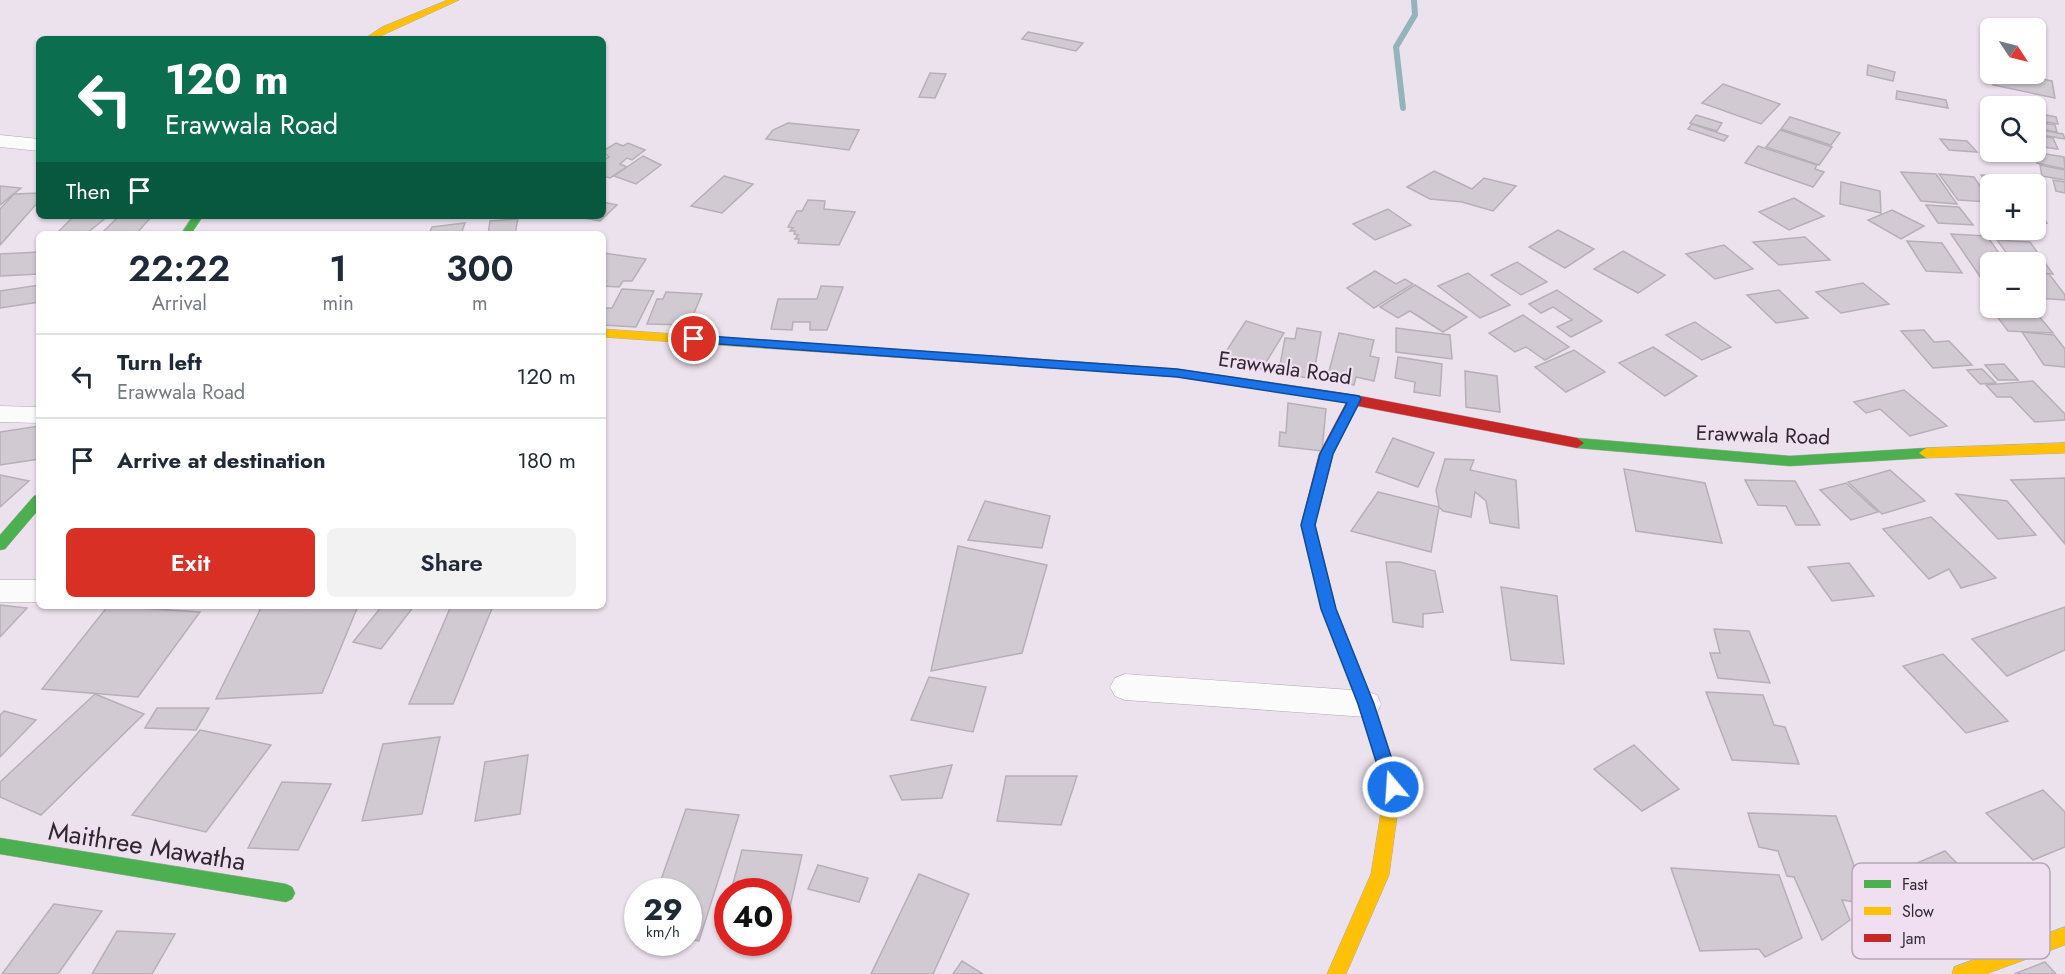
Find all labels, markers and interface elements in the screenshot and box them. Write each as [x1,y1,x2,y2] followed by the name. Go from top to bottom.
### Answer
[1980,18,2046,84] north arrow
[1980,18,2046,318] map controls
[165,49,289,110] text: 120 m
[66,60,144,138] icon: left
[1980,96,2046,162] button: search
[165,105,338,144] text: Erawwala Road
[123,174,156,207] icon: arrive
[1980,174,2046,240] button: +
[66,175,111,207] text: Then
[128,242,230,294] text: 22:22
[329,242,347,294] text: 1
[446,242,514,294] text: 300
[1980,252,2046,318] button: −
[152,289,207,318] text: Arrival
[322,289,354,318] text: min
[472,289,488,318] text: m
[668,313,719,364] pin
[677,322,710,355] icon: arrive
[1216,344,1354,392] street label: Erawwala Road
[117,346,202,378] text: Turn left
[66,360,99,393] icon: left
[517,360,576,392] text: 120 m
[117,378,245,407] text: Erawwala Road
[1695,418,1831,452] street label: Erawwala Road
[66,444,99,477] icon: arrive
[117,444,326,476] text: Arrive at destination
[517,444,576,476] text: 180 m
[66,528,315,597] button: Exit
[327,528,576,597] button: Share
[1361,755,1425,819] position arrow
[46,812,248,880] street label: Maithree Mawatha
[1852,863,2050,959] legend
[1902,873,1928,896] text: Fast
[714,878,792,956] speed limit sign: 40
[643,888,683,931] text: 29
[1902,900,1934,923] text: Slow
[646,921,680,943] text: km/h
[1900,927,1926,950] text: Jam

